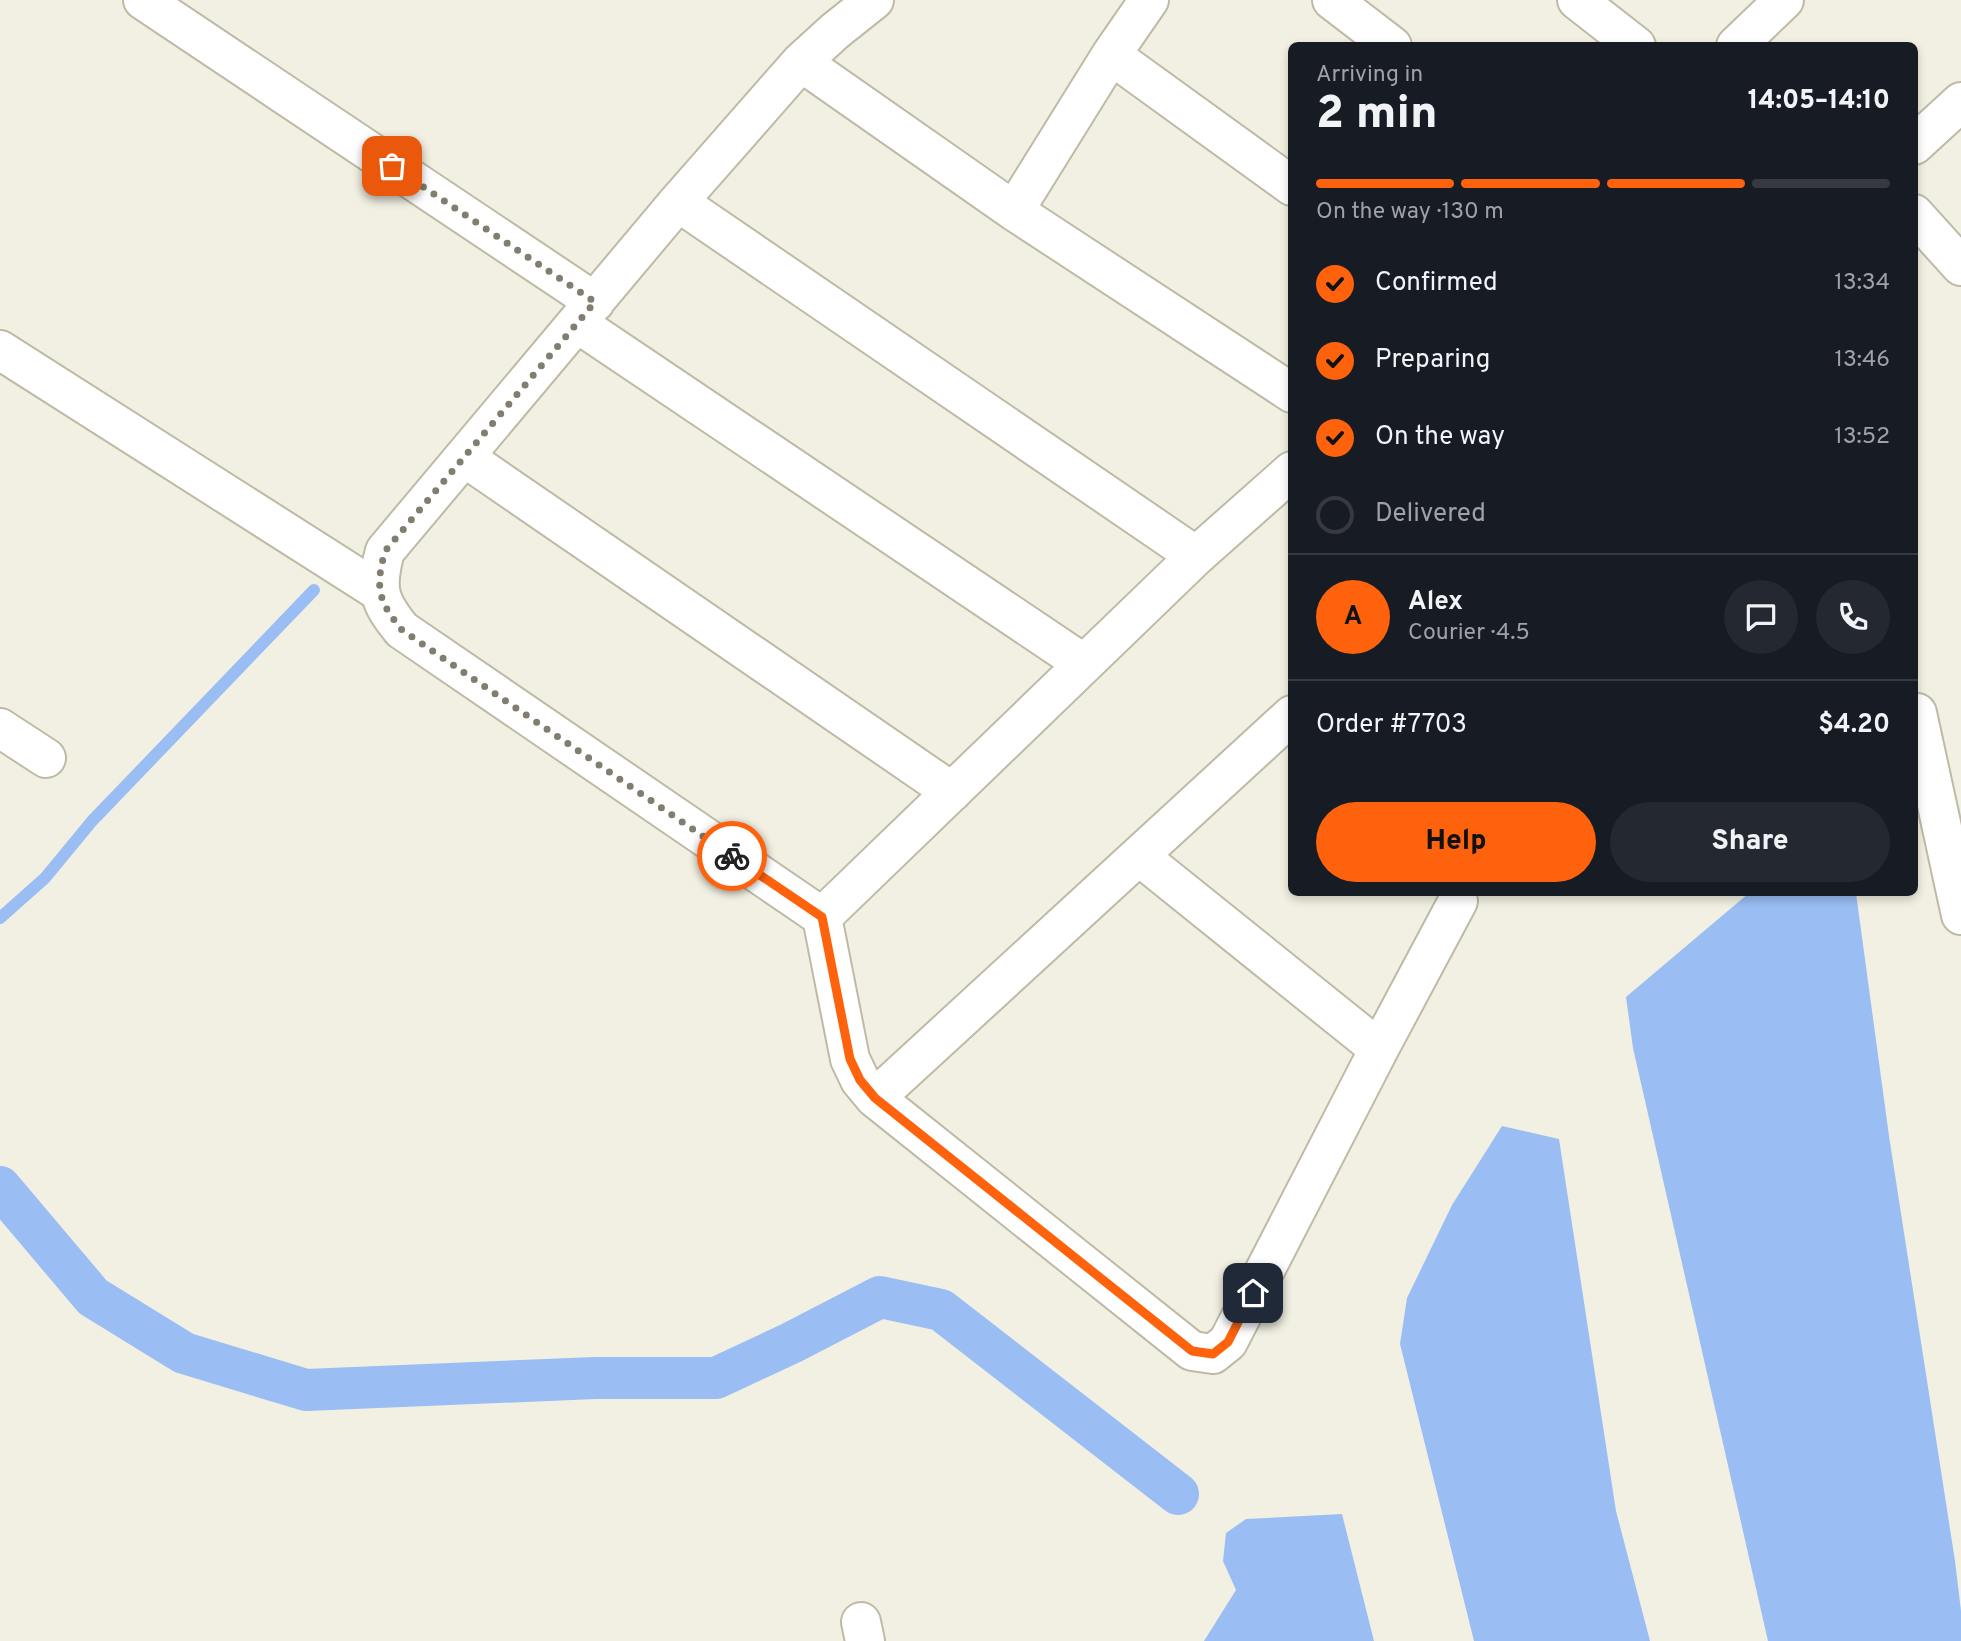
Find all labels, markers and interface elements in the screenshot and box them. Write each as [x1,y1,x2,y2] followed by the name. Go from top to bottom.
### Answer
[1316,61,1423,90] text: Arriving in
[1748,85,1890,118] text: 14:05–14:10
[1316,86,1438,145] text: 2 min
[362,136,422,196] pin
[373,147,411,185] icon: bag
[1316,198,1504,227] text: On the way · 130 m
[1316,265,1354,303] icon: check
[1375,267,1498,300] text: Confirmed
[1834,269,1890,298] text: 13:34
[1316,342,1354,380] icon: check
[1375,344,1490,377] text: Preparing
[1834,346,1890,375] text: 13:46
[1316,419,1354,457] icon: check
[1375,421,1505,454] text: On the way
[1834,423,1890,452] text: 13:52
[1375,498,1486,531] text: Delivered
[1724,580,1798,654] button: chat
[1816,580,1890,654] button: phone
[1408,586,1463,619] text: Alex
[1344,601,1362,634] text: A
[1408,619,1530,648] text: Courier · 4.5
[1316,709,1467,742] text: Order #7703
[1818,709,1890,742] text: $4.20
[1316,802,1596,882] button: Help
[1610,802,1890,882] button: Share
[697,821,767,891] courier
[713,837,751,875] icon: bike
[1223,1263,1283,1323] pin
[1234,1274,1272,1312] icon: home

